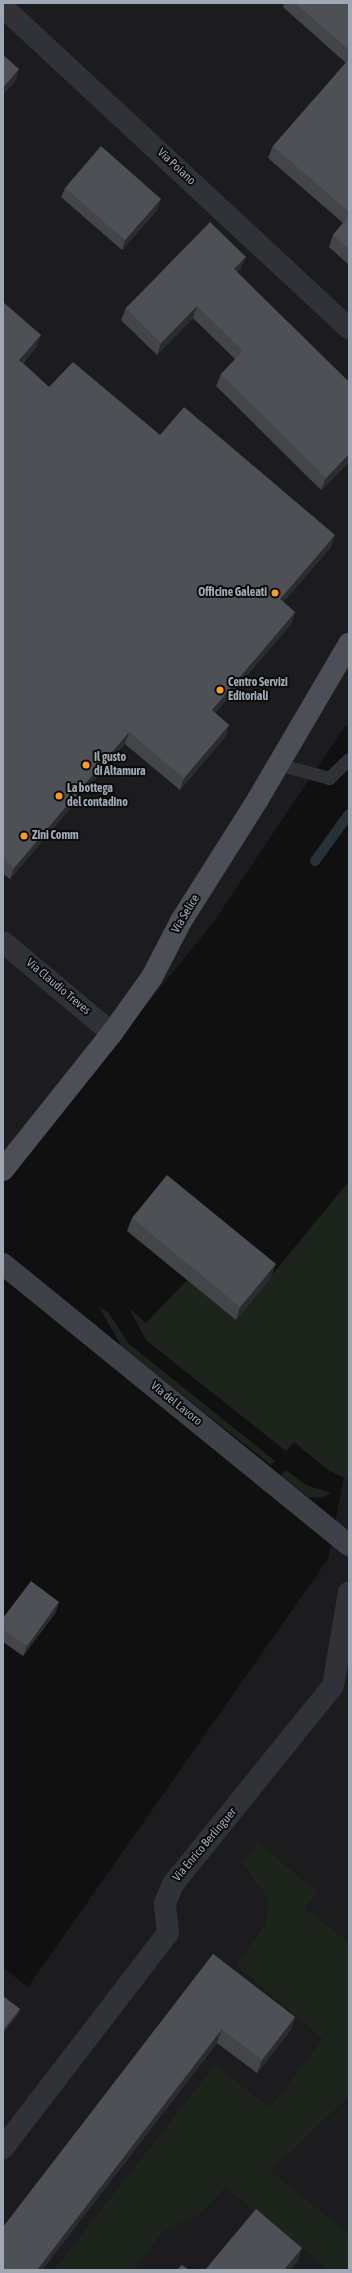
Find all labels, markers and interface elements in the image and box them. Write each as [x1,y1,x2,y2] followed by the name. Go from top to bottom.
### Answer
[154,146,198,188] street label: Via Poiano
[198,586,267,600] place label: Officine Galeati
[270,588,280,598] marker: Officine Galeati
[228,676,288,704] place label: Centro Servizi Editoriali
[215,685,225,695] marker: Centro Servizi Editoriali
[94,751,146,779] place label: Il gusto di Altamura
[81,760,91,770] marker: Il gusto di Altamura
[67,782,128,810] place label: La bottega del contadino
[54,791,64,801] marker: La bottega del contadino
[32,829,79,843] place label: Zini Comm
[19,831,29,841] marker: Zini Comm
[169,892,203,936] street label: Via Selice
[23,956,93,1018] street label: Via Claudio Treves
[147,1379,205,1429] street label: Via del Lavoro
[170,1805,240,1885] street label: Via Enrico Berlinguer

